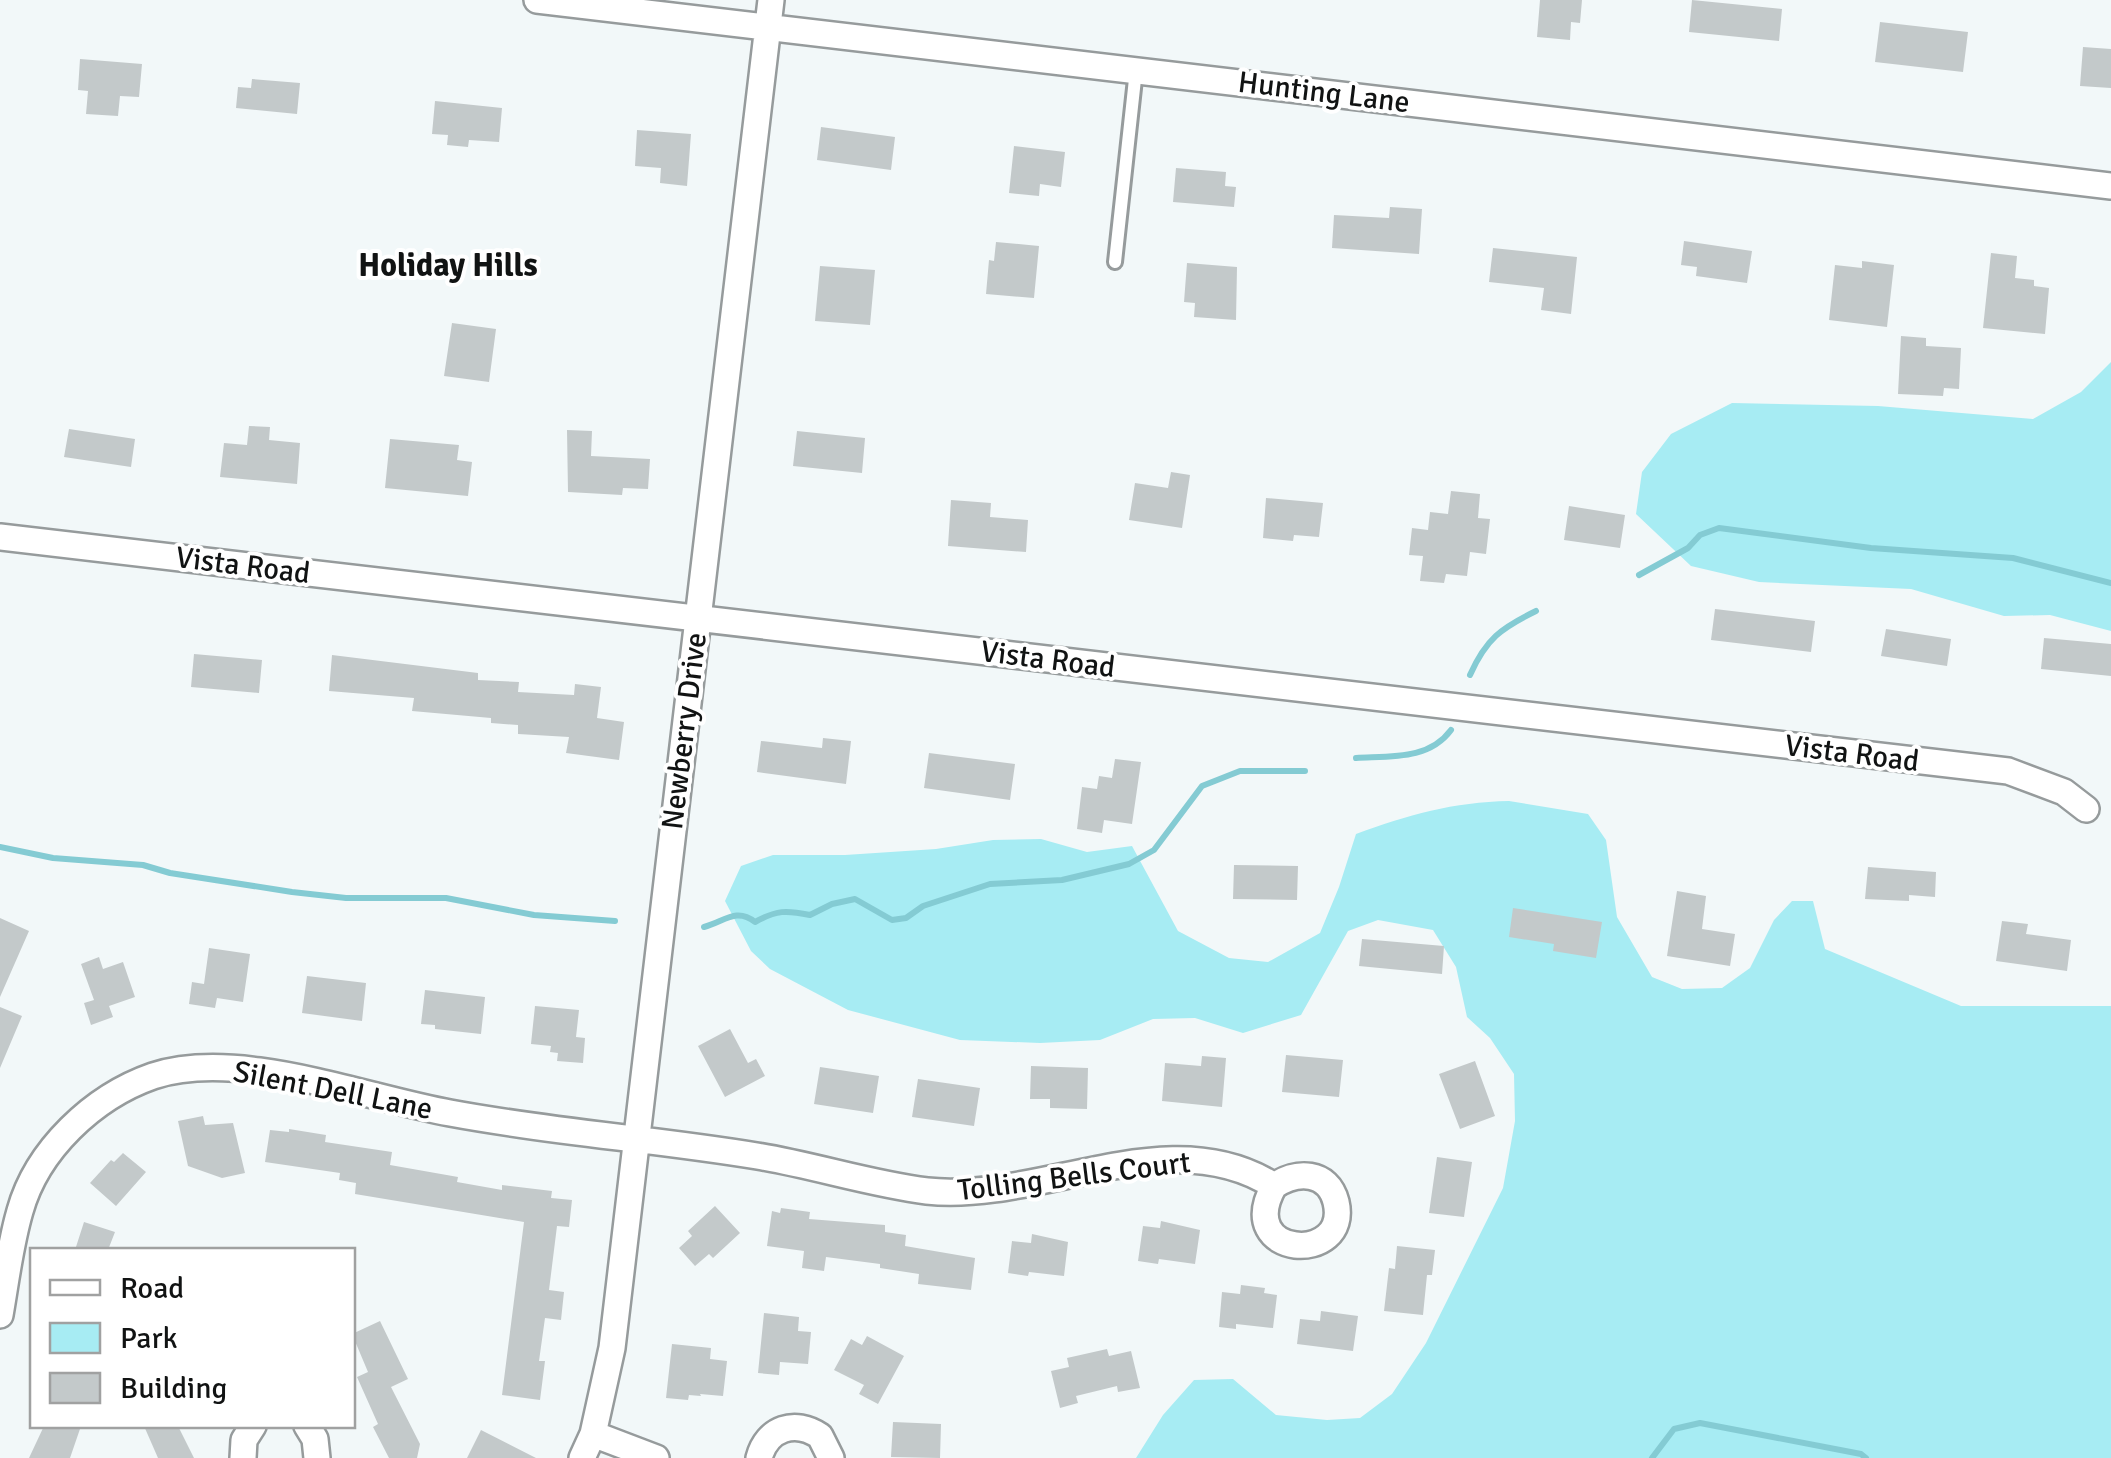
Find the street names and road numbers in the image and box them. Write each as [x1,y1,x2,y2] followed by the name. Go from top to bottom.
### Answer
[1236,64,1412,121] street label: Hunting Lane
[174,539,312,592] street label: Vista Road
[654,630,715,832] street label: Newberry Drive
[979,633,1117,686] street label: Vista Road
[1783,727,1921,780] street label: Vista Road
[230,1053,436,1128] street label: Silent Dell Lane
[956,1144,1193,1209] street label: Tolling Bells Court

